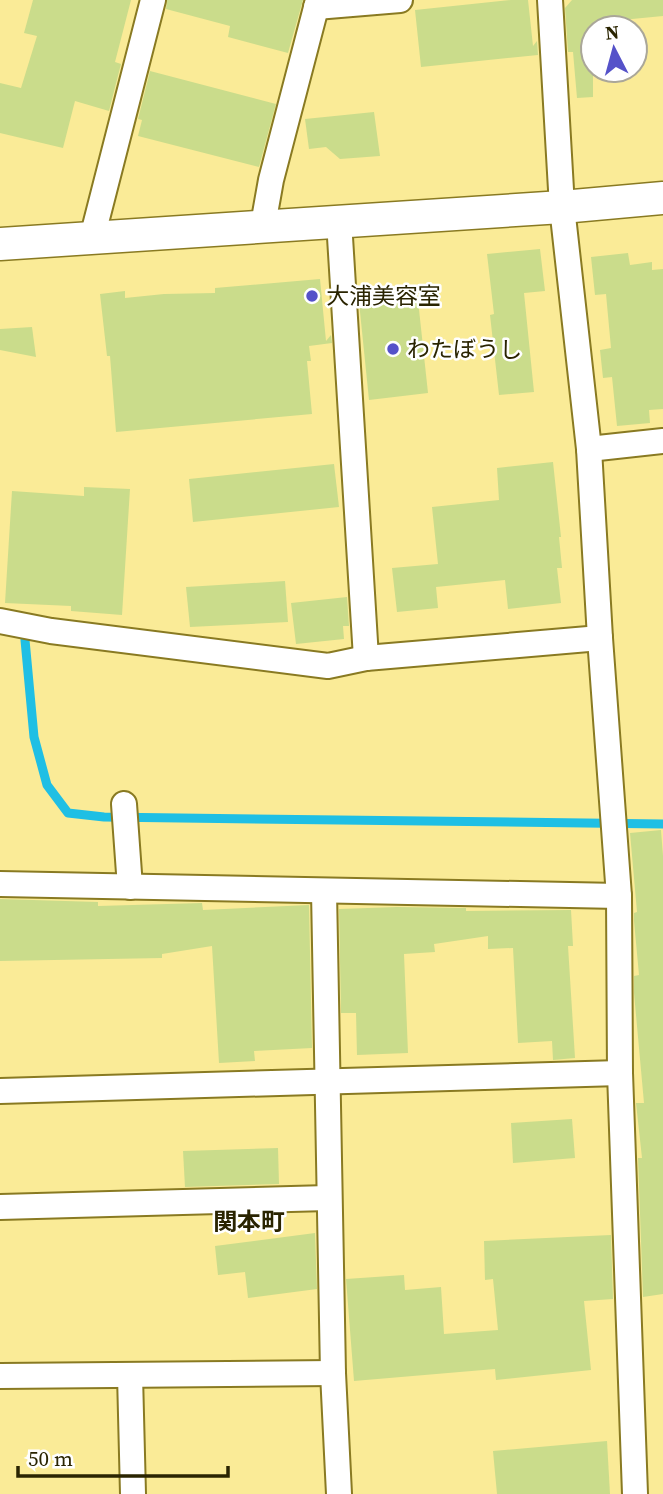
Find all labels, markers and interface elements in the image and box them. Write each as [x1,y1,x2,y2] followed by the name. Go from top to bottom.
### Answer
[579,14,649,84] north arrow
[604,18,621,46] text: N
[326,280,441,312] place label: 大浦美容室
[304,288,320,304] marker: 大浦美容室
[407,333,522,365] place label: わたぼうし
[385,341,401,357] marker: わたぼうし
[213,1205,285,1238] district label: 関本町
[18,1434,228,1478] scale bar
[28,1444,73,1473] text: 50 m

